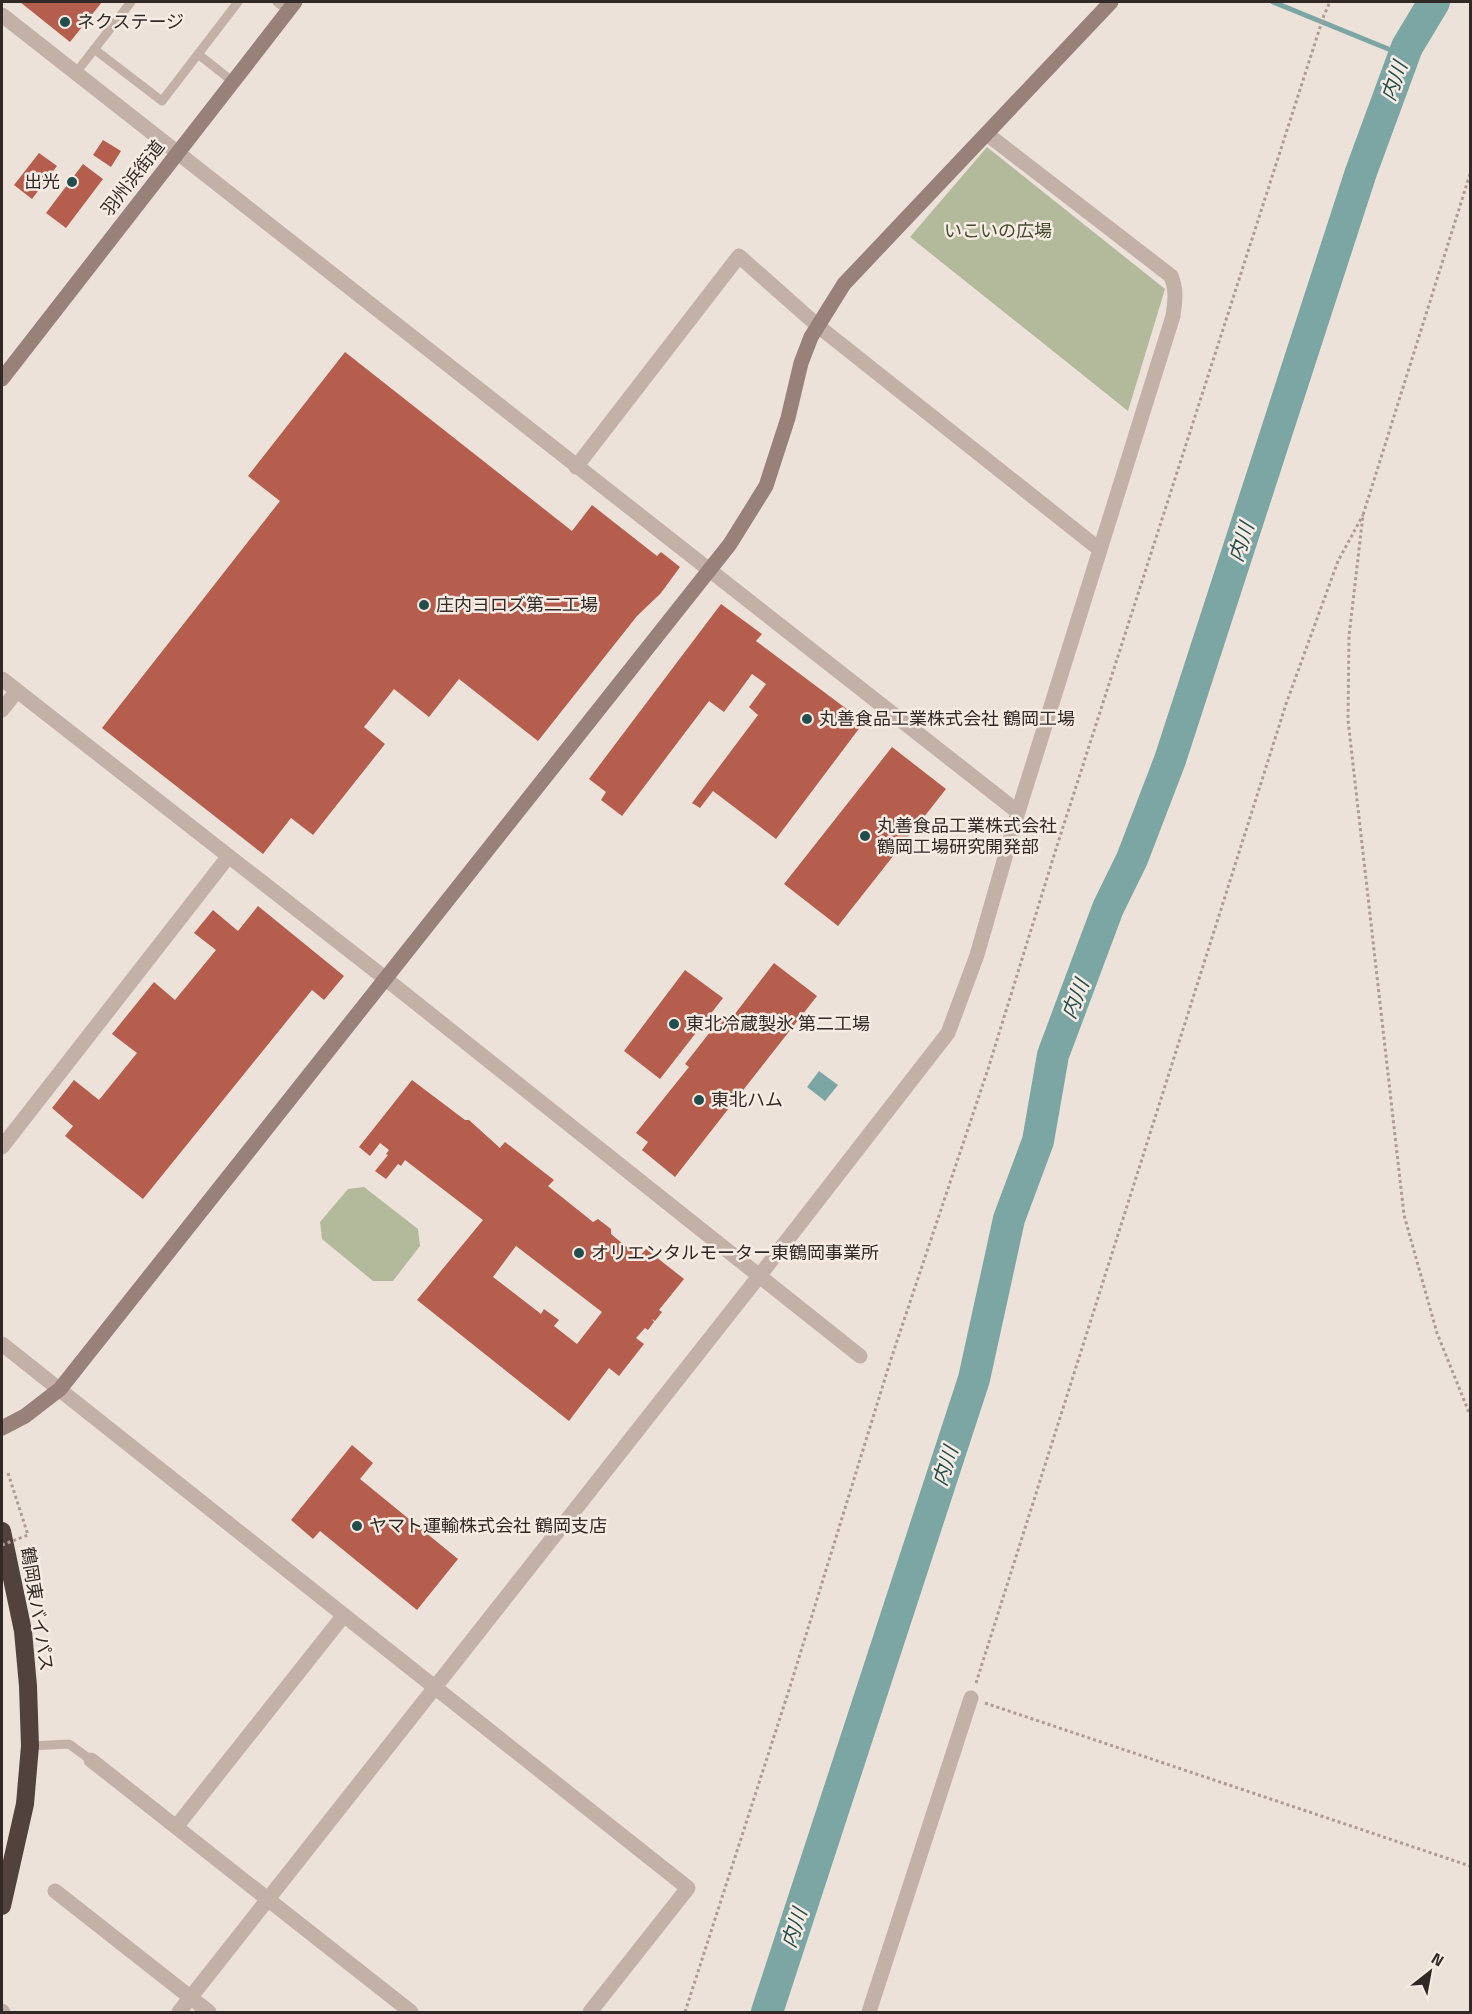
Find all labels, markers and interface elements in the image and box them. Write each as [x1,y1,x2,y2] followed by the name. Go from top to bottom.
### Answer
[77,8,184,35] place label: ネクステージ
[58,15,72,29] marker: ネクステージ
[1372,55,1416,105] water label: 内川
[94,134,171,221] street label: 羽州浜街道
[24,168,60,195] place label: 出光
[65,175,79,189] marker: 出光
[944,217,1052,244] park label: いこいの広場
[1220,516,1262,566] water label: 内川
[436,591,598,618] place label: 庄内ヨロズ第二工場
[417,598,431,612] marker: 庄内ヨロズ第二工場
[819,705,1075,732] place label: 丸善食品工業株式会社 鶴岡工場
[800,712,814,726] marker: 丸善食品工業株式会社 鶴岡工場
[877,812,1057,860] place label: 丸善食品工業株式会社 鶴岡工場研究開発部
[858,829,872,843] marker: 丸善食品工業株式会社 鶴岡工場研究開発部
[1053,973,1097,1023] water label: 内川
[686,1010,870,1037] place label: 東北冷蔵製氷 第二工場
[667,1017,681,1031] marker: 東北冷蔵製氷 第二工場
[711,1086,783,1113] place label: 東北ハム
[692,1093,706,1107] marker: 東北ハム
[591,1239,879,1266] place label: オリエンタルモーター東鶴岡事業所
[572,1246,586,1260] marker: オリエンタルモーター東鶴岡事業所
[924,1440,966,1490] water label: 内川
[369,1512,607,1539] place label: ヤマト運輸株式会社 鶴岡支店
[350,1519,364,1533] marker: ヤマト運輸株式会社 鶴岡支店
[14,1545,61,1673] street label: 鶴岡東バイパス
[773,1902,815,1952] water label: 内川
[1400,1942,1460,2002] north arrow
[1427,1946,1449,1972] text: N

